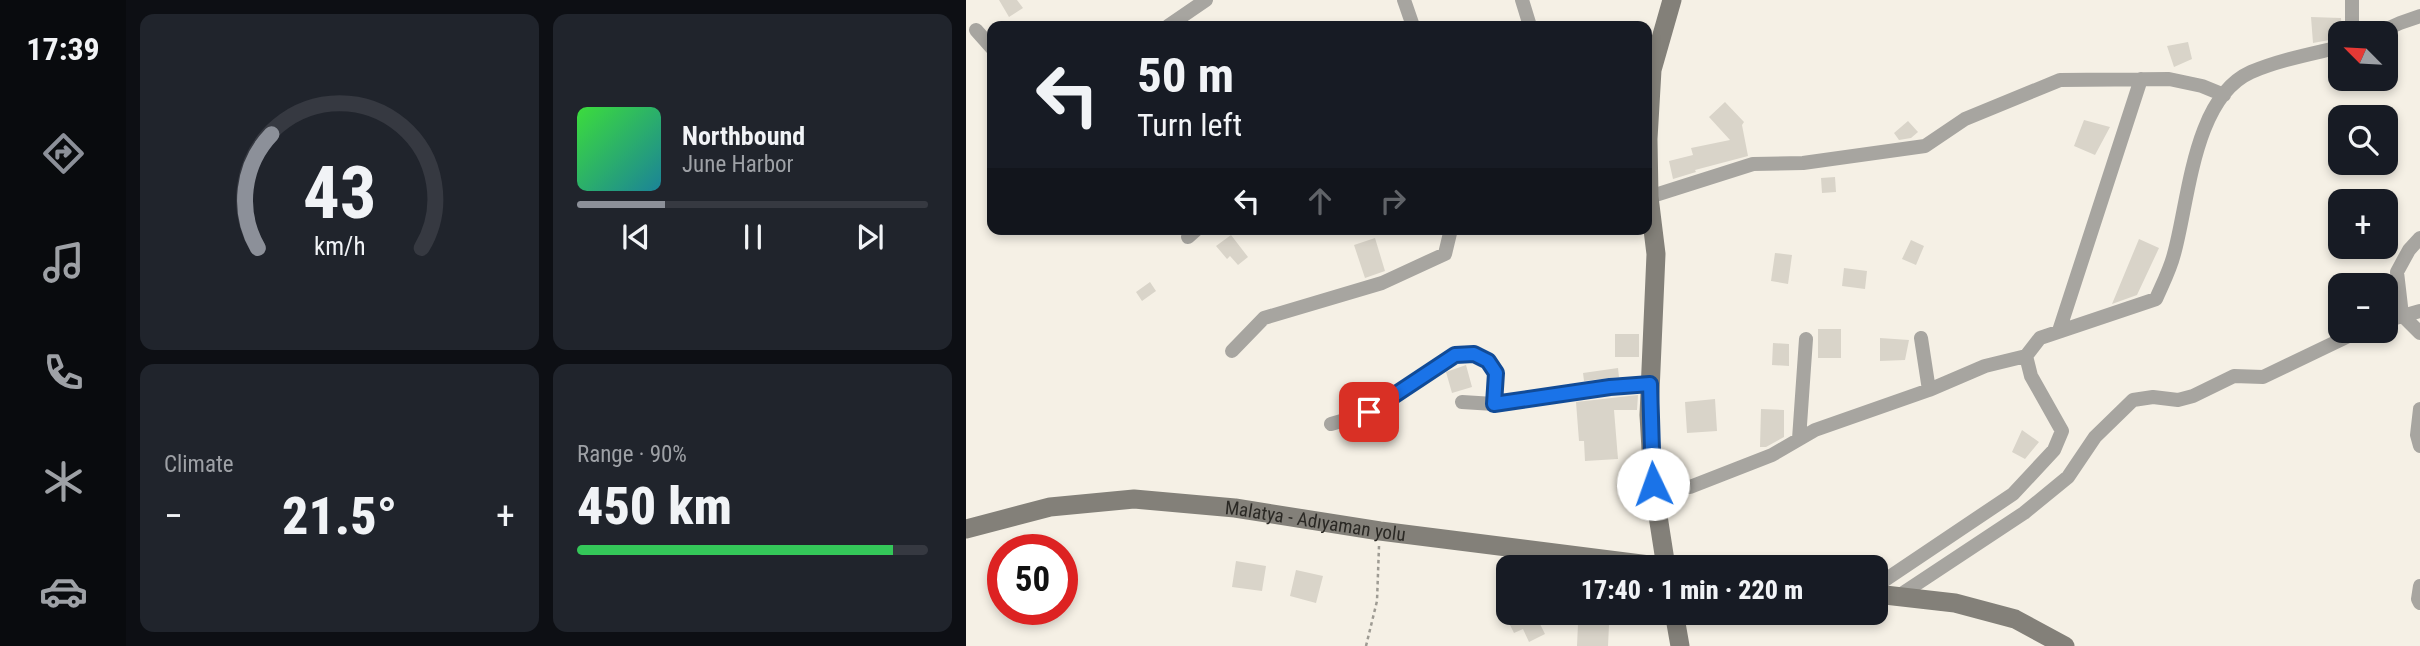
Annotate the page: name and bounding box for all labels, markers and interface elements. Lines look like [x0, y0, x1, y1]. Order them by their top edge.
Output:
north arrow [2328, 21, 2398, 91]
map controls [2328, 21, 2398, 343]
text: 17:39 [26, 30, 100, 68]
text: 50 m [1137, 47, 1234, 104]
icon: left [1022, 49, 1113, 140]
button: search [2328, 105, 2398, 175]
text: Turn left [1137, 106, 1242, 144]
text: Northbound [682, 121, 805, 151]
icon: directions [39, 129, 88, 178]
text: 43 [303, 150, 376, 236]
text: June Harbor [682, 151, 794, 178]
icon: left [1228, 182, 1266, 220]
icon: ahead [1301, 182, 1339, 220]
icon: right [1374, 182, 1412, 220]
button: + [2328, 189, 2398, 259]
icon: previous [617, 218, 655, 256]
icon: pause [734, 218, 772, 256]
icon: next [851, 218, 889, 256]
text: km/h [314, 232, 365, 261]
icon: music [39, 238, 88, 287]
button: − [2328, 273, 2398, 343]
icon: phone [39, 348, 88, 397]
pin [1339, 382, 1399, 442]
icon: arrive [1350, 393, 1388, 431]
text: Range · 90% [577, 441, 687, 468]
position arrow [1616, 447, 1690, 521]
text: Climate [164, 451, 234, 478]
icon: climate [39, 457, 88, 506]
text: 450 km [577, 476, 732, 537]
text: 21.5° [282, 486, 397, 547]
text: − [164, 494, 183, 538]
text: + [496, 494, 515, 538]
street label: Malatya - Adıyaman yolu [1224, 496, 1407, 546]
speed limit sign: 50 [987, 534, 1078, 625]
icon: car [39, 567, 88, 616]
text: 17:40 · 1 min · 220 m [1581, 575, 1803, 605]

